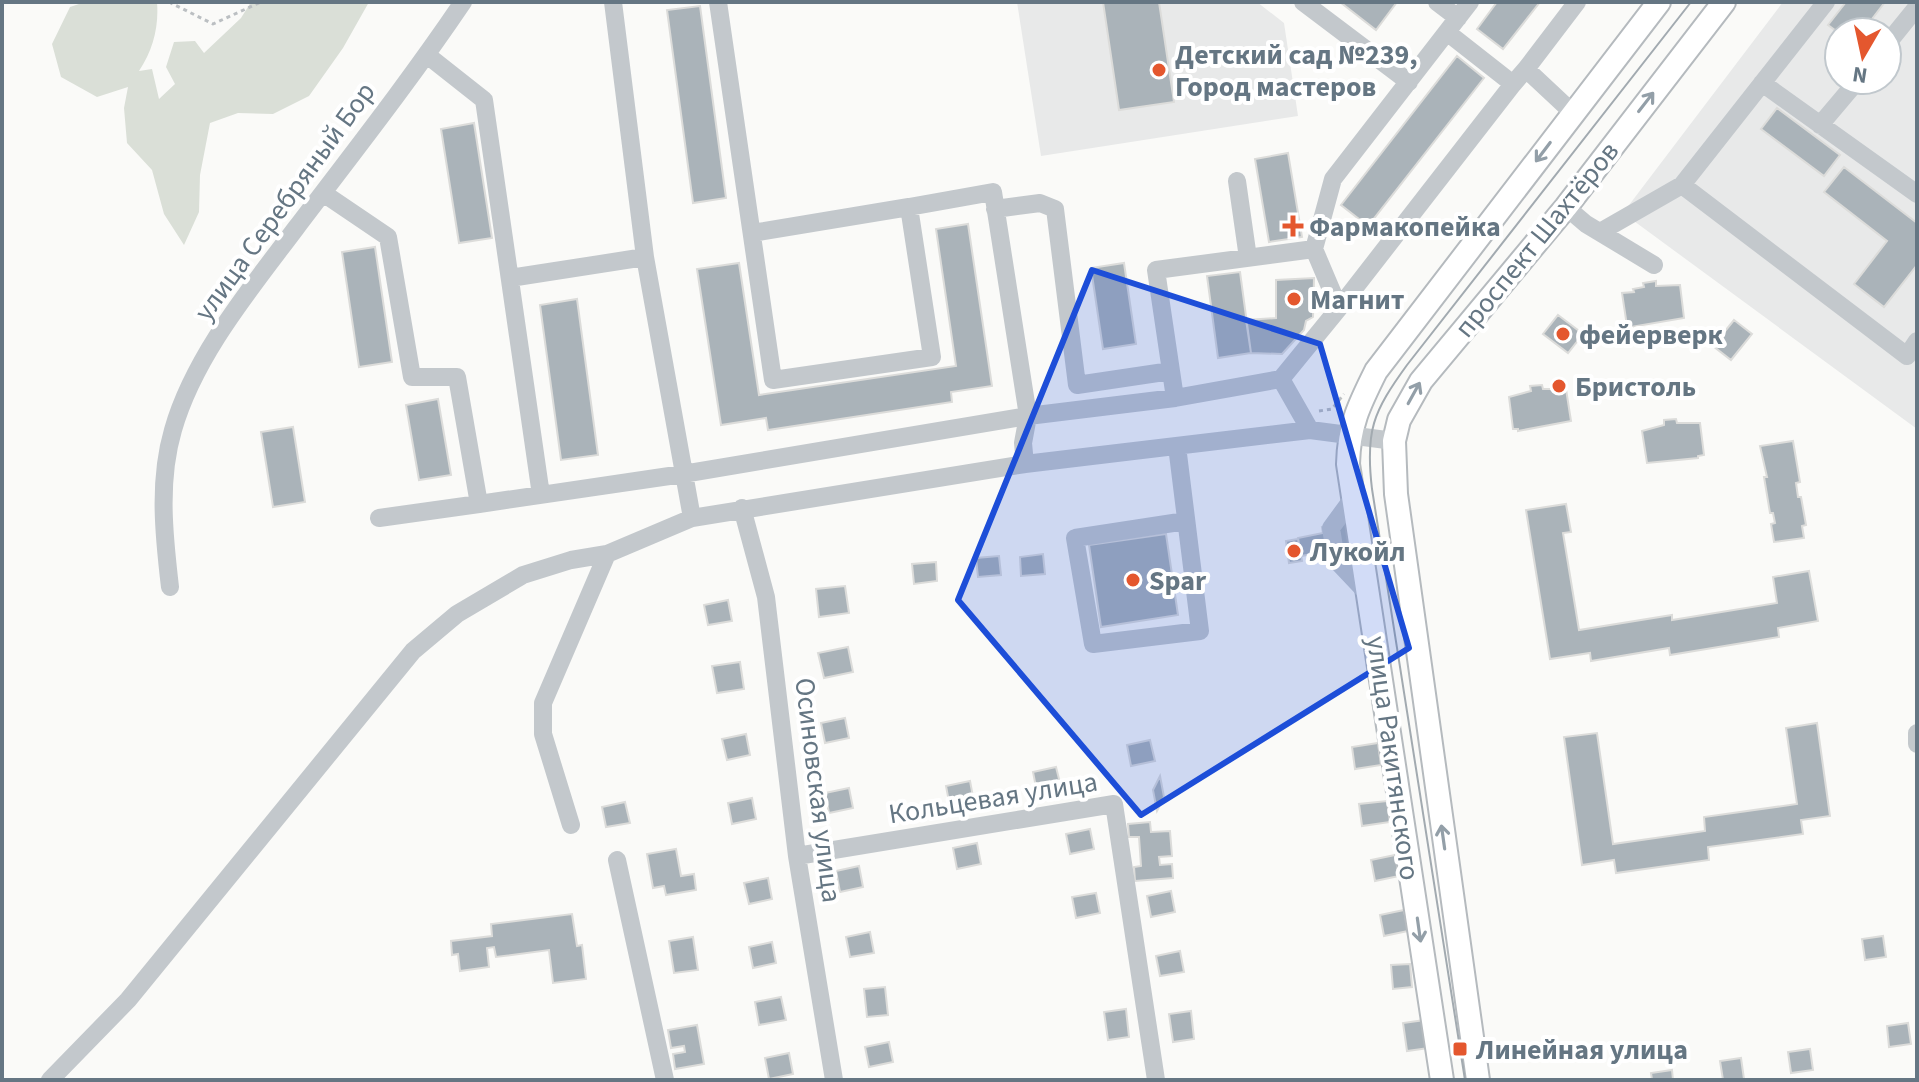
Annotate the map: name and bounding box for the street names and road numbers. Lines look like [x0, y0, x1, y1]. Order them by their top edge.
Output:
street label: улица Серебряный Бор [184, 74, 385, 329]
street label: проспект Шахтёров [1445, 133, 1628, 346]
street label: улица Ракитянского [1356, 633, 1430, 883]
street label: Осиновская улица [784, 675, 852, 905]
street label: Кольцевая улица [886, 762, 1101, 834]

